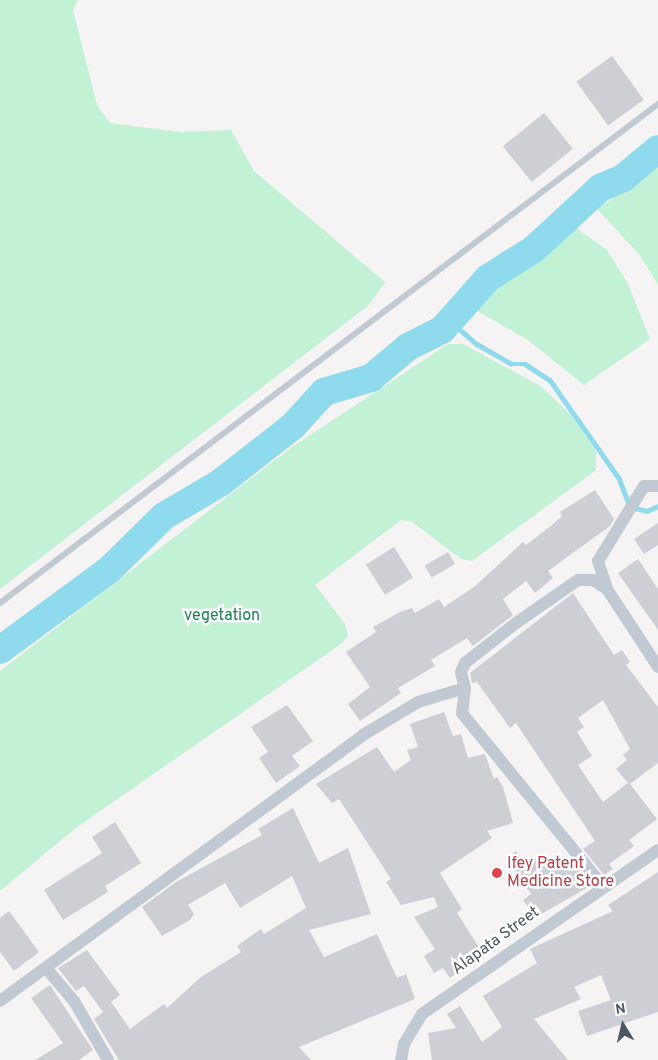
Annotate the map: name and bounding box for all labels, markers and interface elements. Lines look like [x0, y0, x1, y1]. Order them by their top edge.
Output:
park label: vegetation [184, 606, 260, 626]
place label: Ifey Patent Medicine Store [507, 854, 614, 892]
marker: Ifey Patent Medicine Store [491, 867, 503, 879]
street label: Alapata Street [449, 903, 543, 979]
north arrow [598, 1000, 648, 1050]
text: N [614, 1001, 627, 1019]

